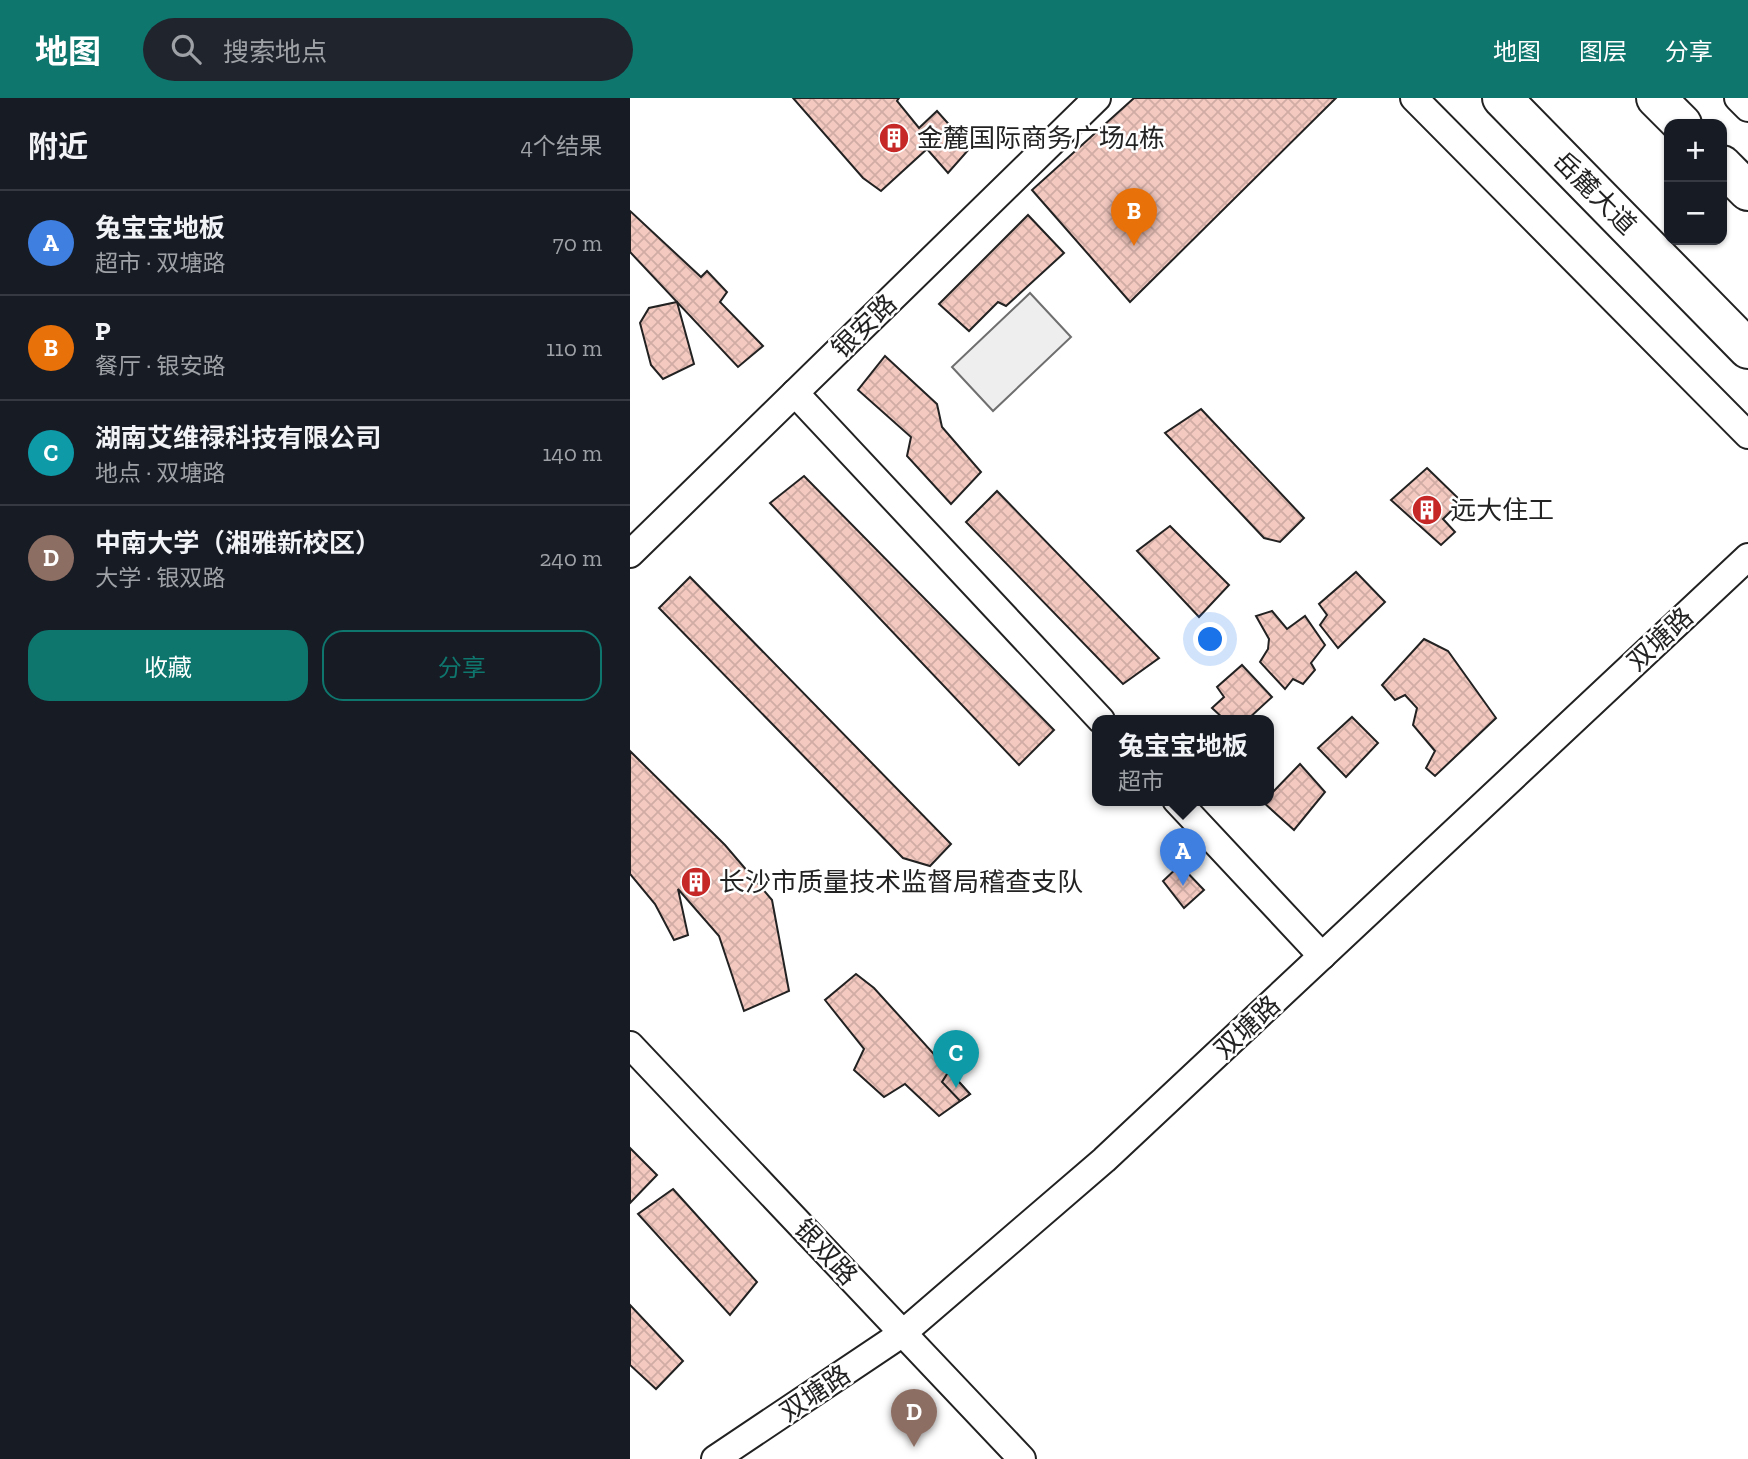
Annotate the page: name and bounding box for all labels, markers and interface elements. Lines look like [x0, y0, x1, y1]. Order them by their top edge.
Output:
search box [143, 18, 633, 81]
icon: search [167, 30, 205, 68]
text: 地图 [35, 32, 101, 71]
text: 搜索地点 [223, 36, 327, 68]
text: 地图 [1493, 37, 1541, 66]
text: 图层 [1579, 37, 1627, 66]
text: 分享 [1665, 37, 1713, 66]
map controls [1664, 119, 1727, 245]
button: + [1664, 119, 1727, 182]
building icon: 金麓国际商务广场4栋 [877, 121, 911, 155]
place label: 金麓国际商务广场4栋 [917, 122, 1165, 154]
text: 附近 [28, 129, 88, 165]
text: 4个结果 [521, 132, 602, 160]
street label: 岳麓大道 [1547, 145, 1643, 241]
button: − [1664, 182, 1727, 245]
pin: B [1111, 188, 1157, 246]
text: 兔宝宝地板 [95, 212, 225, 244]
text: A [43, 229, 59, 257]
text: 70 m [553, 229, 602, 257]
text: 超市 · 双塘路 [95, 249, 225, 277]
street label: 银安路 [825, 287, 903, 365]
text: P [95, 315, 111, 347]
text: B [44, 334, 58, 362]
text: 110 m [546, 334, 602, 362]
text: 餐厅 · 银安路 [95, 352, 225, 380]
text: 湖南艾维禄科技有限公司 [95, 422, 381, 454]
text: C [44, 439, 58, 467]
text: 140 m [542, 439, 602, 467]
text: 地点 · 双塘路 [95, 459, 225, 487]
building icon: 远大住工 [1410, 493, 1444, 527]
place label: 远大住工 [1450, 494, 1554, 526]
text: 中南大学（湘雅新校区） [95, 527, 381, 559]
text: D [43, 544, 59, 572]
text: 240 m [539, 544, 602, 572]
text: 大学 · 银双路 [95, 564, 225, 592]
street label: 双塘路 [1621, 601, 1699, 677]
your location [1193, 622, 1227, 656]
button: 收藏 [28, 630, 308, 701]
button: 分享 [322, 630, 602, 701]
popup [1092, 715, 1274, 806]
text: 兔宝宝地板 [1118, 730, 1248, 762]
text: 超市 [1118, 767, 1164, 795]
pin: A [1160, 828, 1206, 886]
building icon: 长沙市质量技术监督局稽查支队 [679, 865, 713, 899]
place label: 长沙市质量技术监督局稽查支队 [719, 866, 1083, 898]
street label: 双塘路 [1208, 989, 1286, 1065]
pin: C [933, 1030, 979, 1088]
street label: 银双路 [788, 1213, 864, 1291]
street label: 双塘路 [774, 1358, 856, 1428]
pin: D [891, 1389, 937, 1447]

